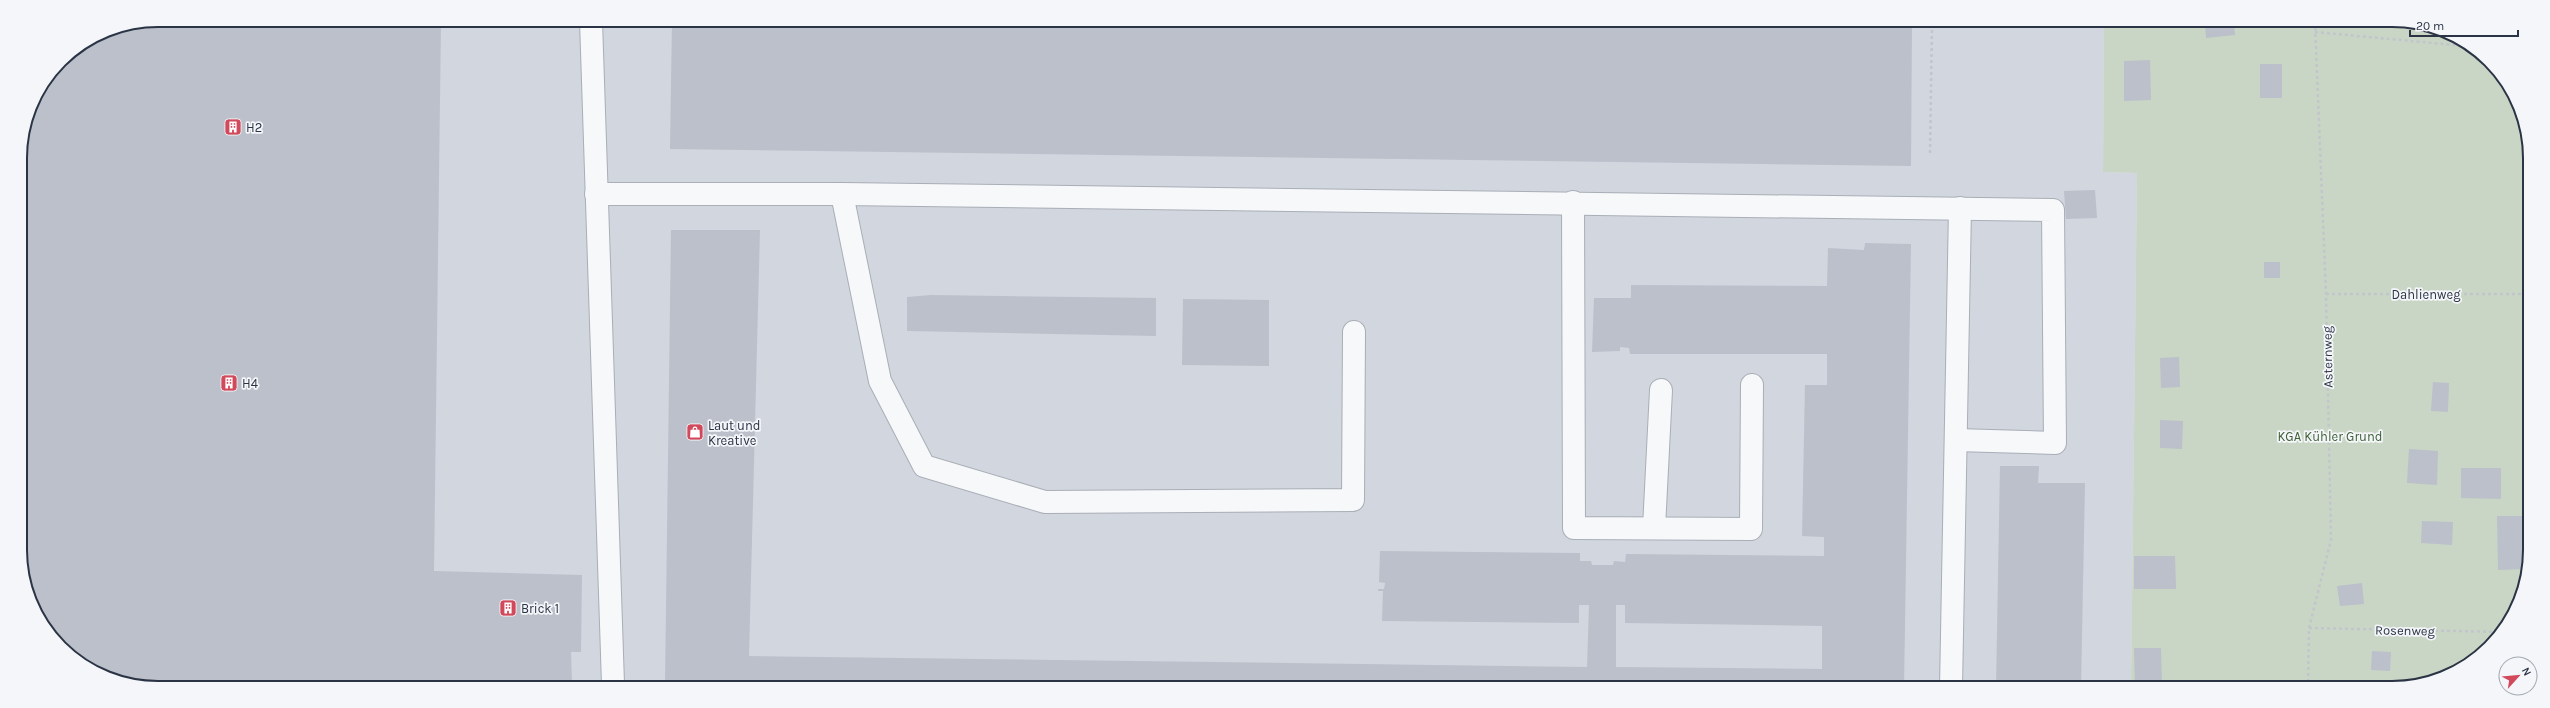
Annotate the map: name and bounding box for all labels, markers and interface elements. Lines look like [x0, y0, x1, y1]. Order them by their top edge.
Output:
scale bar [2410, 12, 2518, 38]
text: 20 m [2416, 19, 2444, 33]
building icon: H2 [223, 117, 243, 137]
place label: H2 [246, 120, 262, 135]
street label: Dahlienweg [2391, 287, 2461, 302]
street label: Asternweg [2319, 325, 2336, 388]
building icon: H4 [219, 373, 239, 393]
place label: H4 [242, 376, 258, 391]
place label: Laut und Kreative [708, 418, 761, 448]
shop icon: Laut und Kreative [685, 422, 705, 442]
park label: KGA Kühler Grund [2277, 429, 2383, 444]
building icon: Brick 1 [498, 598, 518, 618]
place label: Brick 1 [521, 601, 559, 616]
street label: Rosenweg [2375, 622, 2436, 639]
north arrow [2498, 656, 2538, 696]
text: N [2519, 665, 2534, 678]

